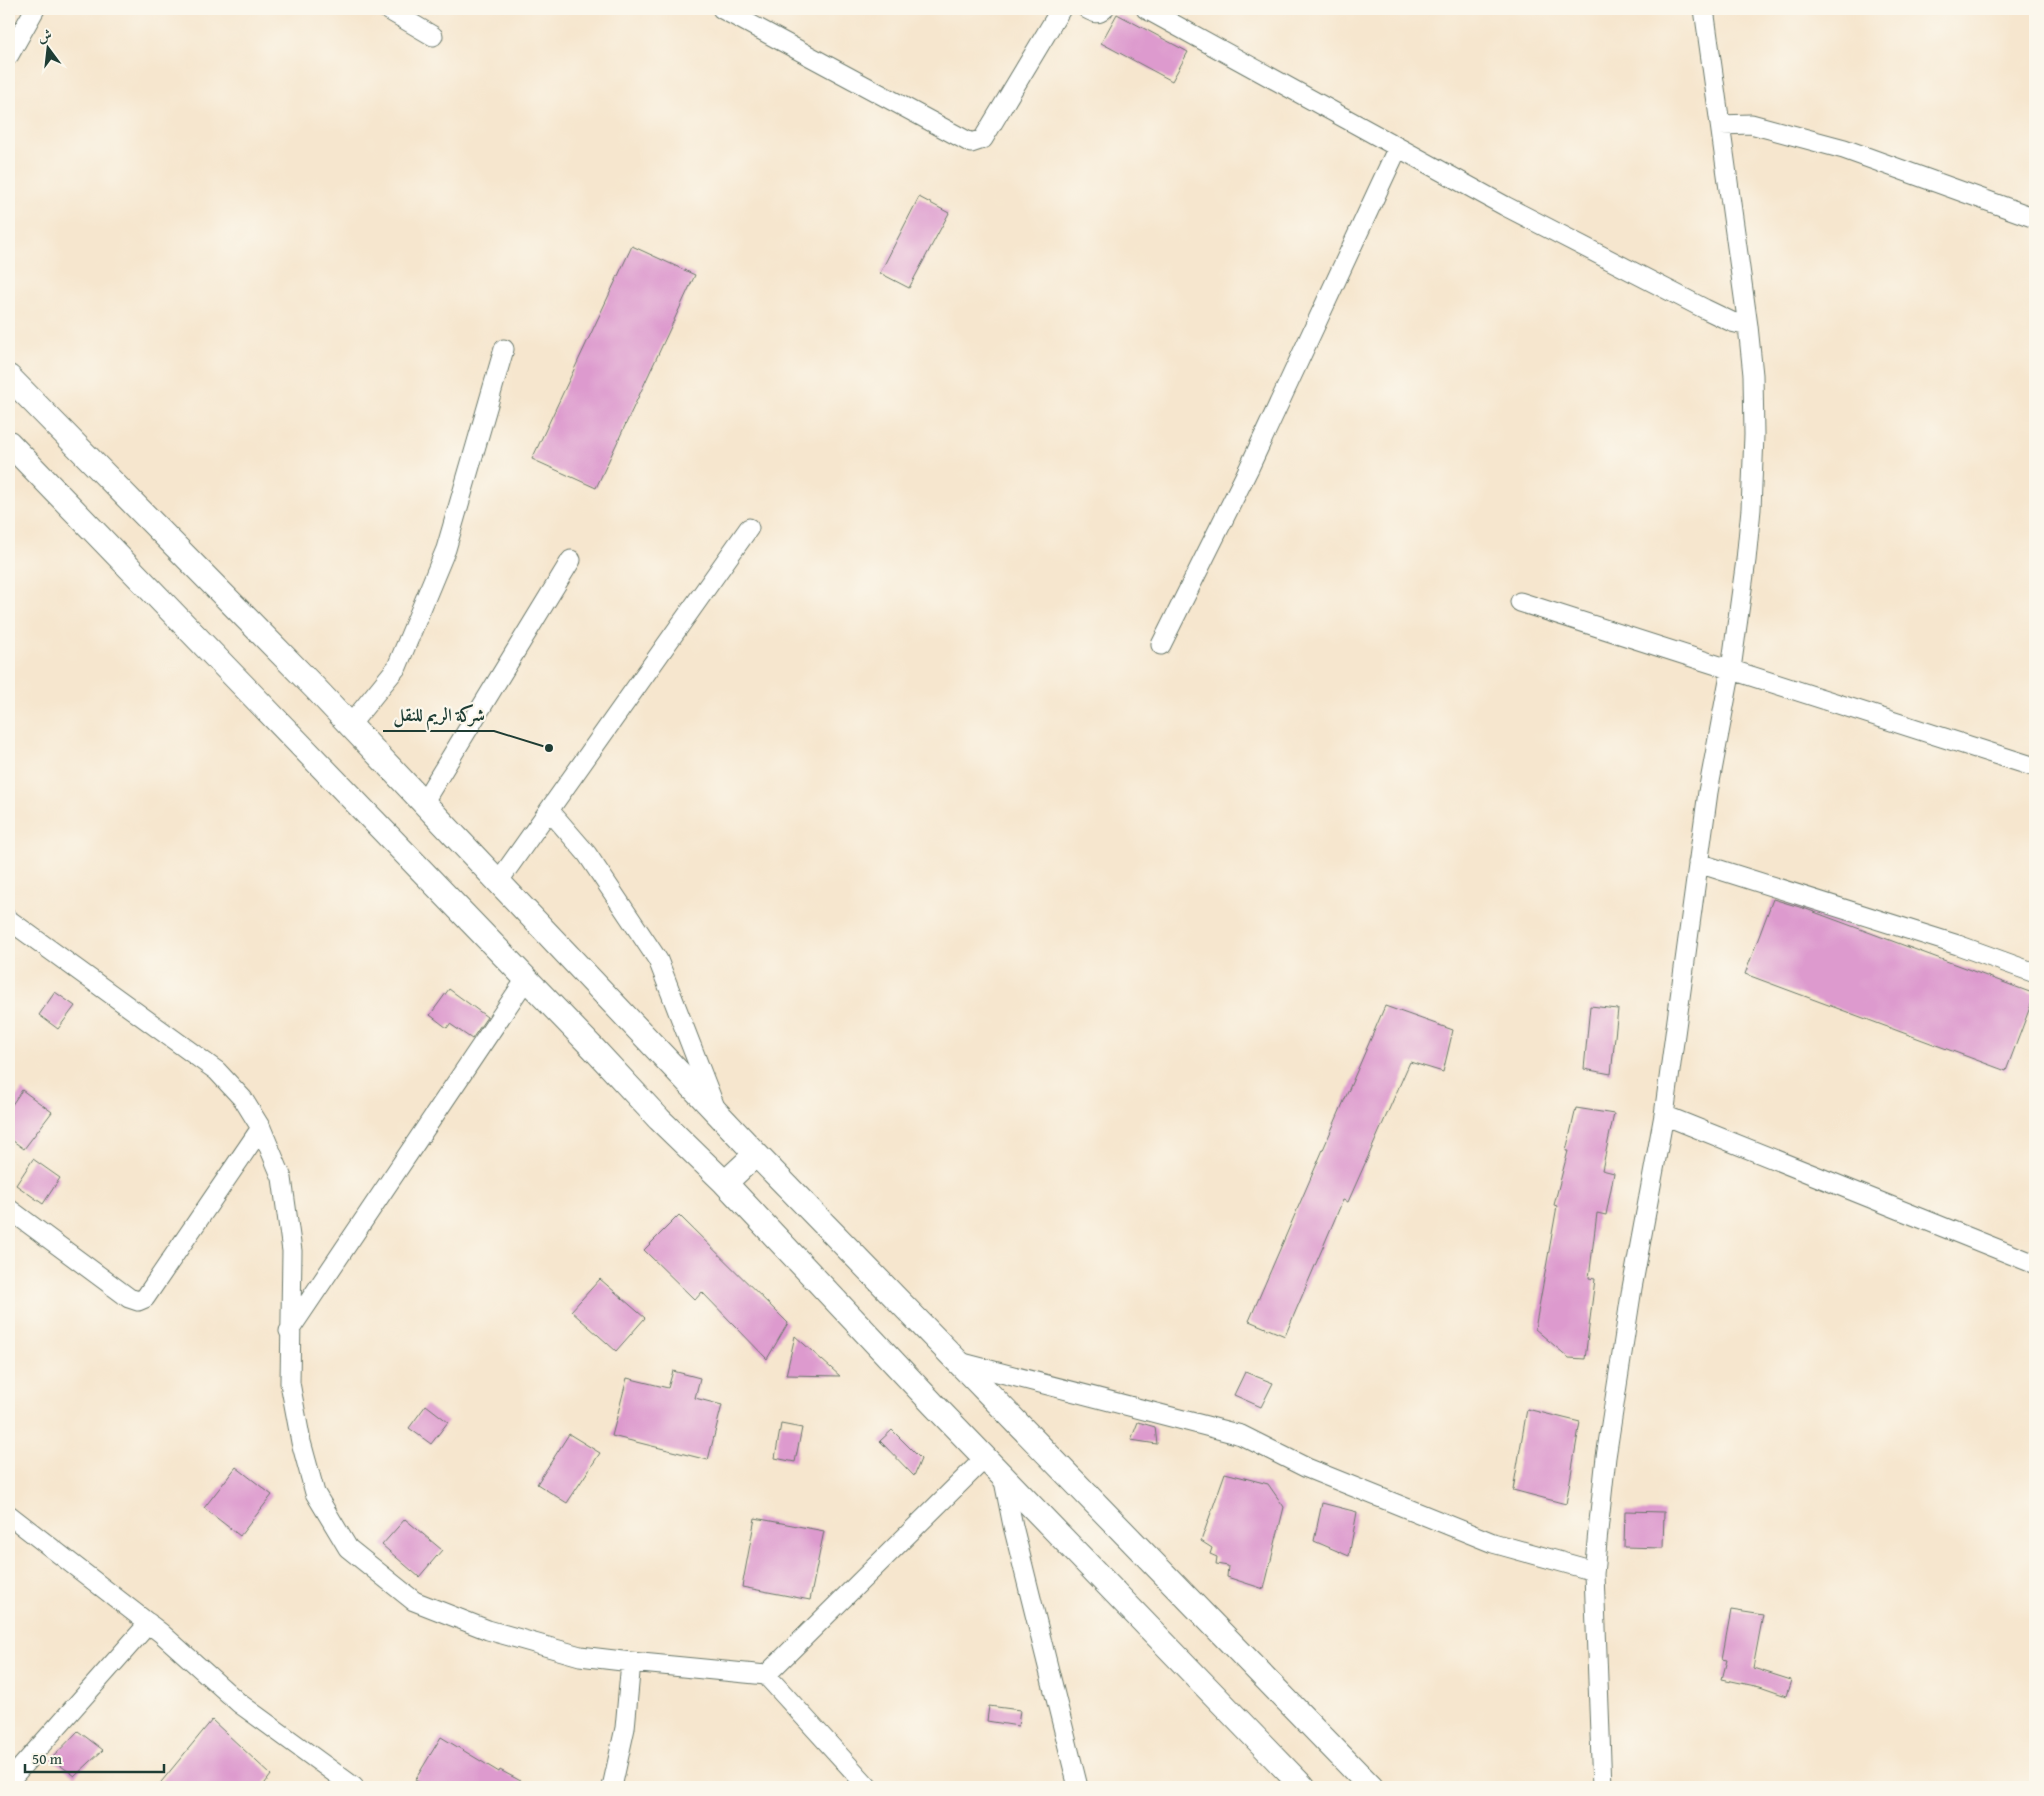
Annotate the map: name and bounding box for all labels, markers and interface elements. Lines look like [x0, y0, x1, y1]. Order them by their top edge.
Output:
north arrow [22, 22, 72, 72]
text: ش [35, 24, 54, 47]
callout: شركة الريم للنقل [383, 698, 494, 731]
text: شركة الريم للنقل [393, 701, 485, 731]
scale bar [25, 1741, 164, 1773]
text: 50 m [32, 1748, 63, 1769]

